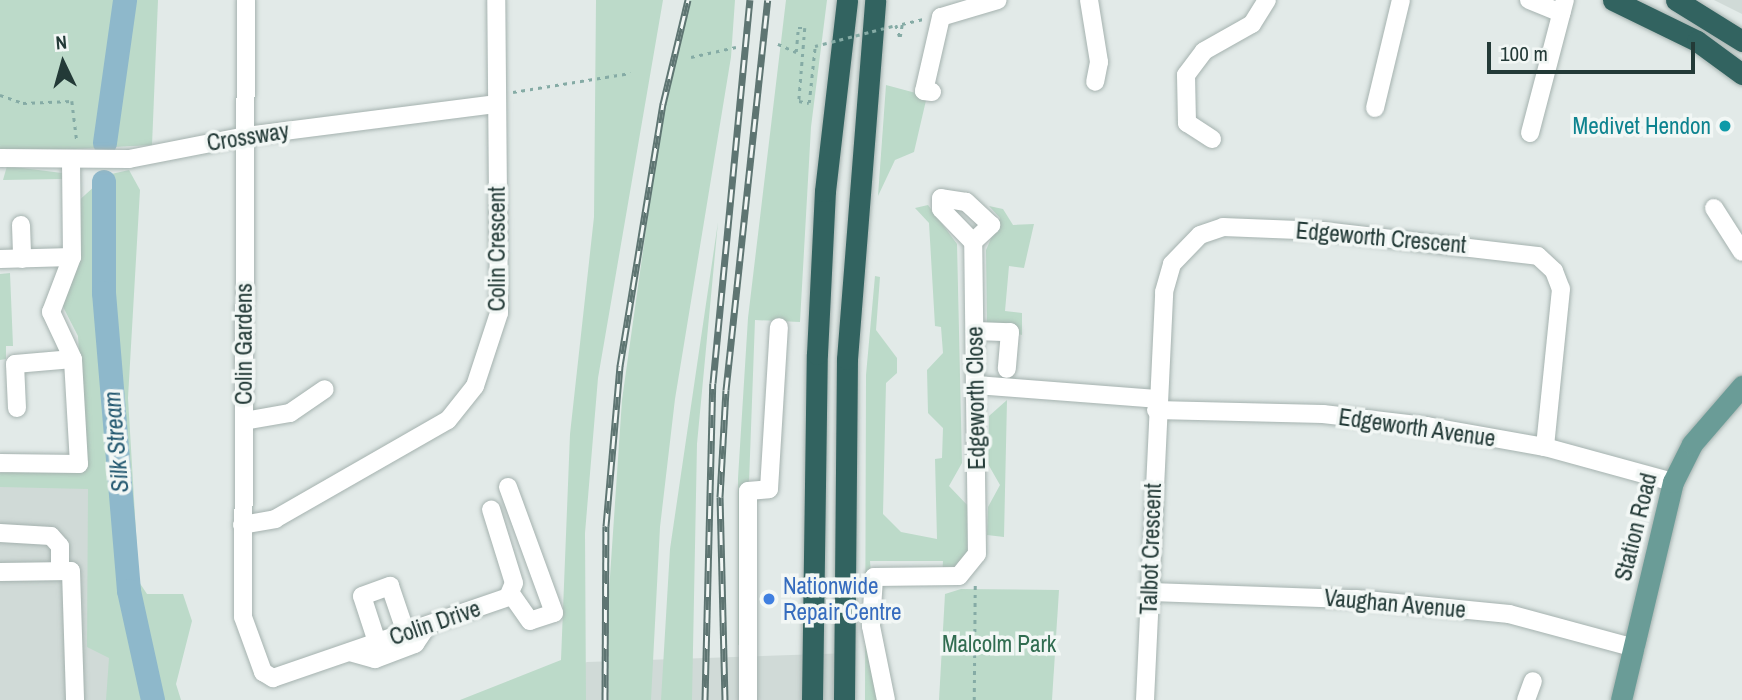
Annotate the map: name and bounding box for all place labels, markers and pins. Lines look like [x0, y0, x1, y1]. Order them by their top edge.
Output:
place label: Medivet Hendon [1573, 112, 1711, 140]
marker: Medivet Hendon [1717, 118, 1733, 134]
place label: Nationwide Repair Centre [783, 572, 901, 626]
marker: Nationwide Repair Centre [761, 591, 777, 607]

